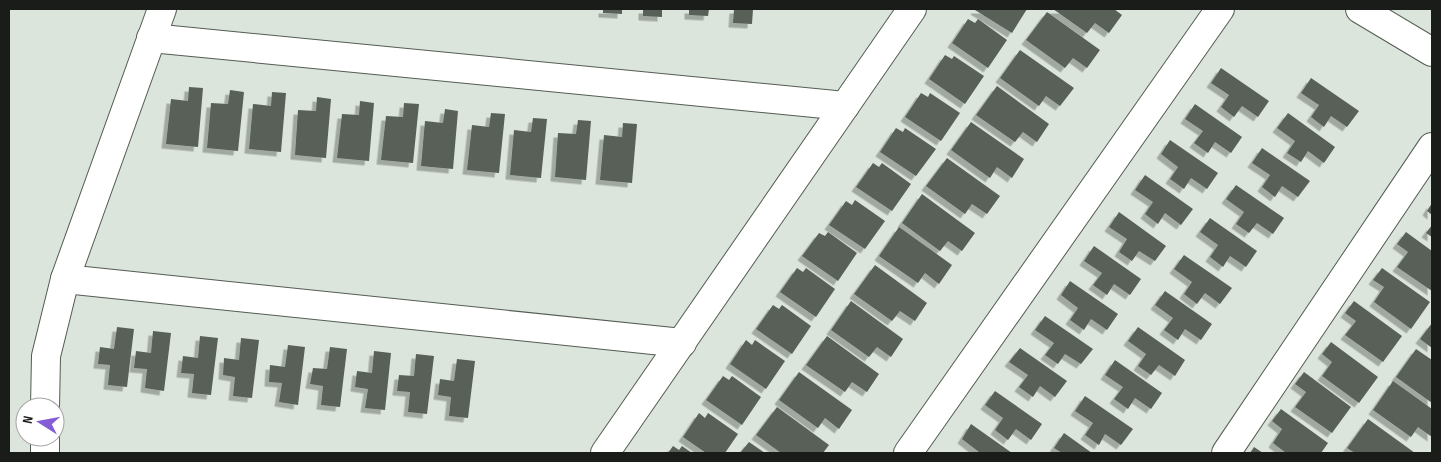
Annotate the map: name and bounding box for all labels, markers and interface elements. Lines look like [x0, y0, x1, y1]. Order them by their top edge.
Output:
north arrow [15, 397, 65, 447]
text: N [19, 414, 37, 425]

